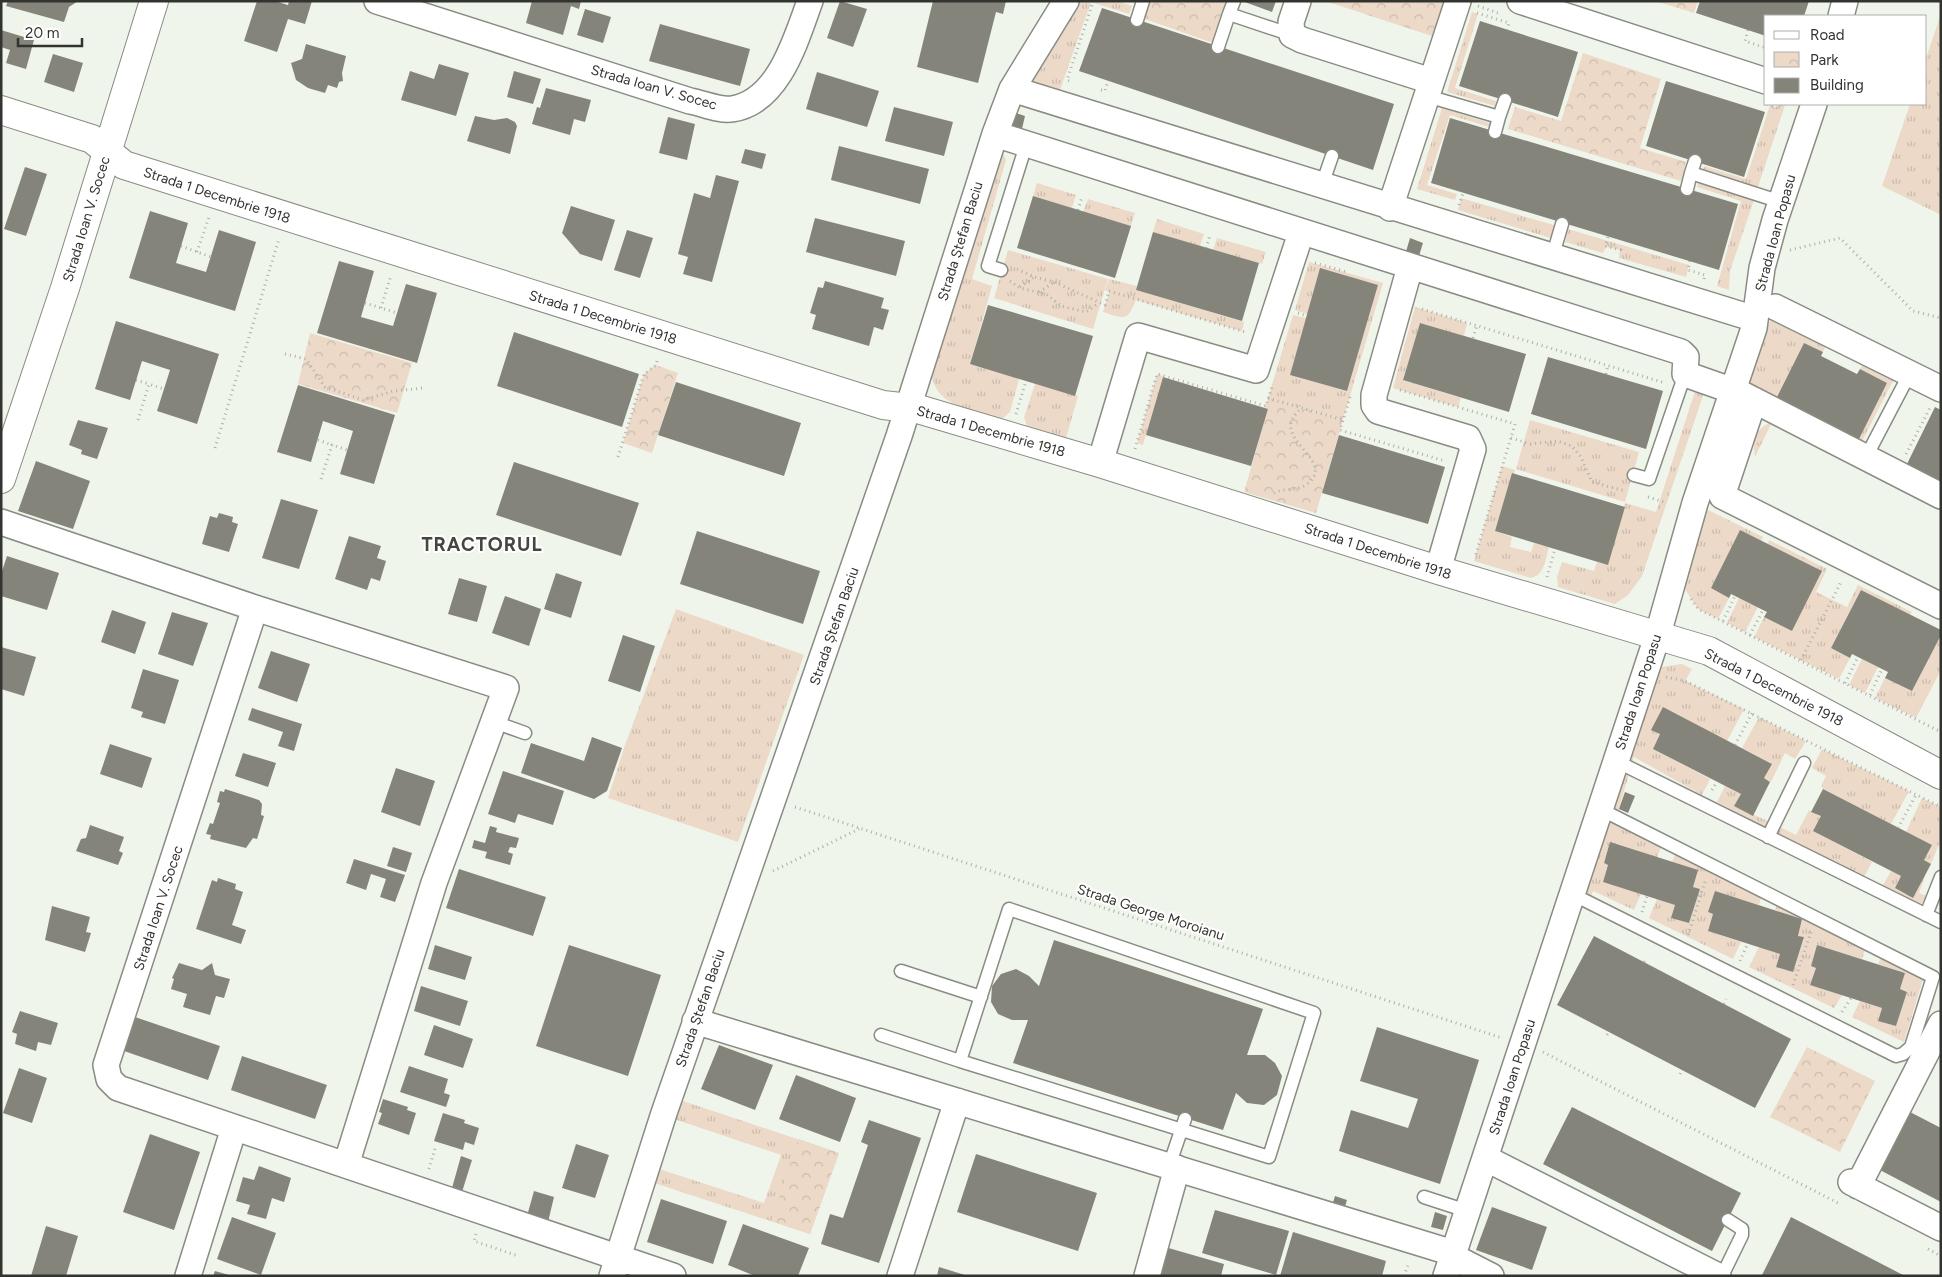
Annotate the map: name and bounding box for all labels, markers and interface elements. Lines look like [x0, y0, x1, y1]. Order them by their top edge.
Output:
scale bar [18, 15, 81, 47]
legend [1764, 15, 1927, 105]
text: 20 m [25, 24, 59, 42]
text: Road [1810, 26, 1845, 44]
text: Park [1810, 51, 1839, 69]
street label: Strada Ioan V. Socec [589, 61, 719, 114]
text: Building [1810, 76, 1864, 94]
street label: Strada Ioan V. Socec [59, 154, 114, 284]
street label: Strada 1 Decembrie 1918 [141, 164, 293, 227]
street label: Strada Ioan Popasu [1752, 173, 1799, 294]
street label: Strada Ștefan Baciu [934, 179, 987, 303]
street label: Strada 1 Decembrie 1918 [527, 287, 679, 348]
street label: Strada 1 Decembrie 1918 [915, 402, 1067, 461]
street label: Strada 1 Decembrie 1918 [1302, 520, 1454, 583]
district label: TRACTORUL [421, 533, 543, 556]
street label: Strada Ștefan Baciu [806, 565, 863, 688]
street label: Strada Ioan Popasu [1612, 632, 1665, 752]
street label: Strada 1 Decembrie 1918 [1701, 645, 1846, 730]
street label: Strada Ioan V. Socec [130, 843, 187, 973]
street label: Strada George Moroianu [1075, 881, 1227, 944]
street label: Strada Ștefan Baciu [672, 947, 729, 1070]
street label: Strada Ioan Popasu [1486, 1017, 1539, 1137]

